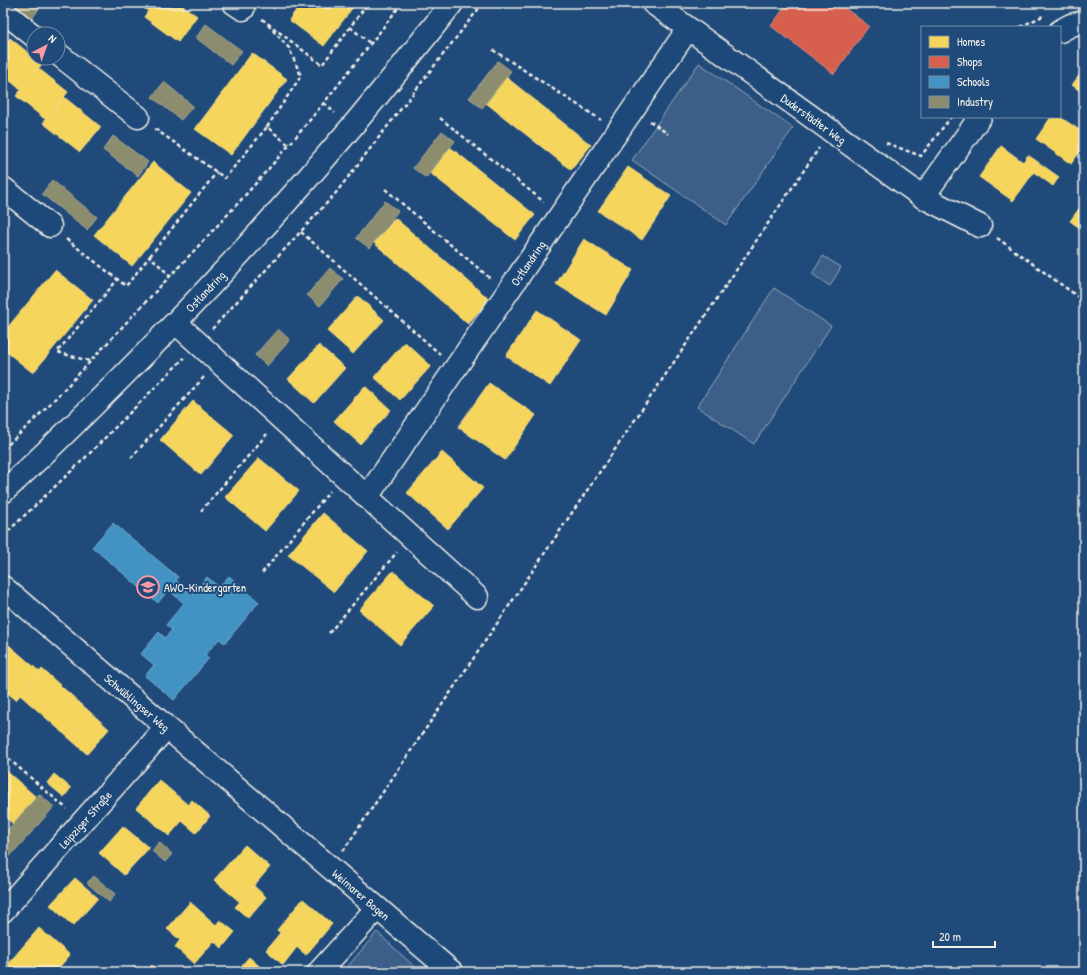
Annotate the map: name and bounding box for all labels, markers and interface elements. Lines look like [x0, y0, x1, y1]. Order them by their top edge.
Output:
north arrow [26, 26, 66, 66]
legend [921, 26, 1061, 118]
text: N [46, 31, 59, 46]
text: Homes [957, 33, 985, 50]
text: Shops [957, 53, 983, 70]
text: Schools [957, 73, 990, 90]
street label: Duderstädter Weg [778, 89, 850, 148]
text: Industry [957, 93, 993, 110]
street label: Ostlandring [506, 237, 549, 289]
street label: Ostlandring [181, 267, 229, 316]
school or university icon: AWO-Kindergarten [135, 574, 161, 600]
place label: AWO-Kindergarten [164, 579, 246, 596]
street label: Schwüblingser Weg [101, 669, 174, 735]
street label: Leipziger Straße [54, 786, 115, 852]
street label: Weimarer Bogen [329, 865, 394, 924]
scale bar [933, 923, 995, 949]
text: 20 m [939, 928, 961, 945]

